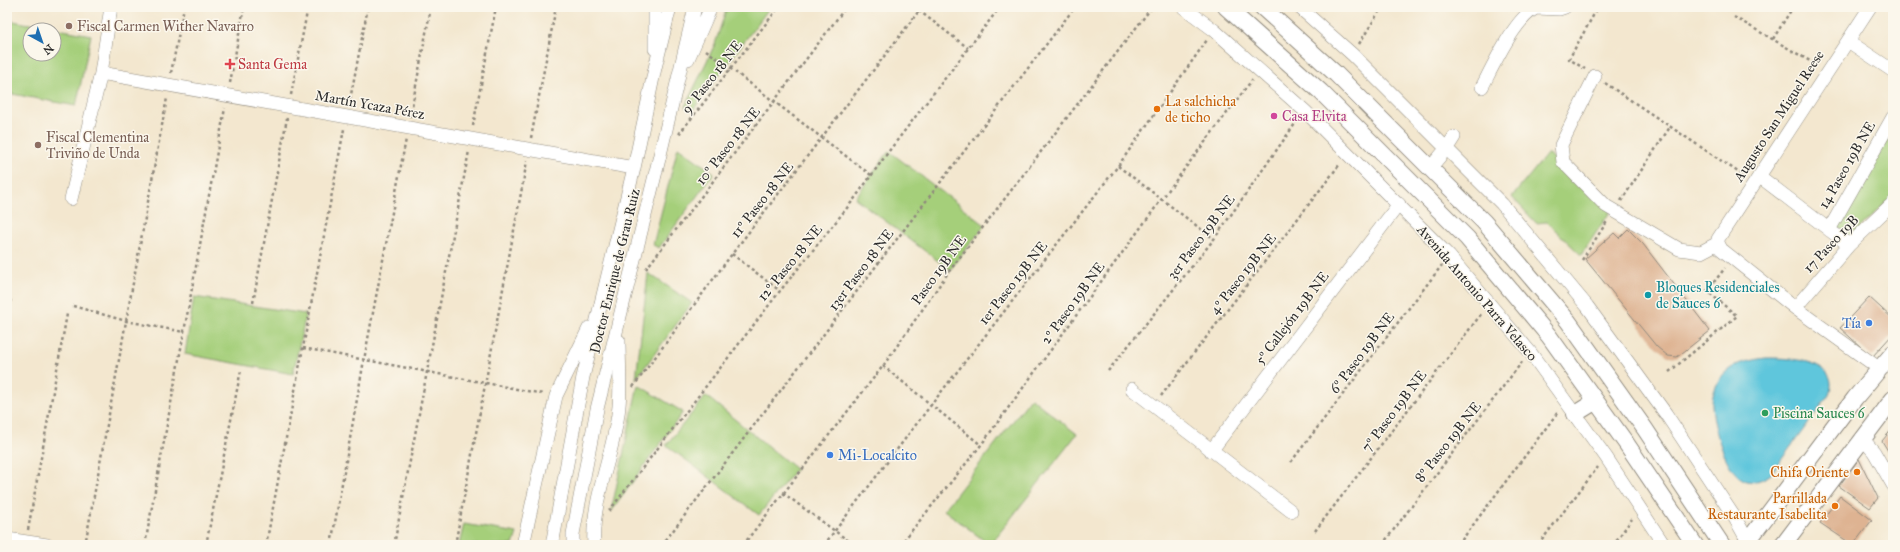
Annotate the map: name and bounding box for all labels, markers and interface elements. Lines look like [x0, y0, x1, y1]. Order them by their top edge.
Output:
place label: Fiscal Carmen Wither Navarro [77, 18, 254, 35]
marker: Fiscal Carmen Wither Navarro [64, 21, 74, 31]
north arrow [22, 22, 62, 62]
street label: 9º Paseo 18 NE [678, 37, 746, 117]
text: N [40, 41, 56, 58]
street label: Augusto San Miguel Reese [1730, 47, 1828, 186]
place label: Santa Gema [238, 56, 307, 73]
marker: Santa Gema [225, 59, 235, 69]
street label: Martín Ycaza Pérez [314, 87, 427, 123]
place label: La salchicha de ticho [1165, 93, 1236, 126]
street label: 10º Paseo 18 NE [692, 104, 764, 188]
marker: La salchicha de ticho [1152, 104, 1162, 114]
place label: Casa Elvita [1282, 108, 1347, 125]
marker: Casa Elvita [1269, 111, 1279, 121]
street label: 14 Paseo 19B NE [1815, 118, 1879, 212]
place label: Fiscal Clementina Triviño de Unda [46, 129, 149, 162]
marker: Fiscal Clementina Triviño de Unda [33, 140, 43, 150]
street label: 11º Paseo 18 NE [727, 159, 797, 241]
street label: Doctor Enrique de Grau Ruiz [586, 186, 645, 355]
street label: 3er Paseo 19B NE [1164, 191, 1238, 283]
street label: 17 Paseo 19B [1800, 212, 1862, 276]
street label: 12º Paseo 18 NE [754, 221, 826, 305]
street label: Avenida Antonio Parra Velasco [1413, 221, 1541, 365]
street label: 13er Paseo 18 NE [825, 226, 897, 314]
street label: 4º Paseo 19B NE [1206, 230, 1280, 318]
street label: Paseo 19B NE [908, 232, 970, 308]
street label: 1er Paseo 19B NE [975, 238, 1051, 328]
street label: 2º Paseo 19B NE [1038, 259, 1108, 347]
street label: 5º Callejón 19B NE [1252, 268, 1332, 368]
place label: Bloques Residenciales de Sauces 6 [1656, 279, 1780, 312]
marker: Bloques Residenciales de Sauces 6 [1643, 290, 1653, 300]
street label: 6º Paseo 19B NE [1326, 309, 1398, 397]
place label: Tía [1842, 315, 1861, 332]
marker: Tía [1864, 318, 1874, 328]
street label: 7º Paseo 19B NE [1358, 367, 1430, 455]
street label: 8º Paseo 19B NE [1411, 398, 1485, 486]
place label: Piscina Sauces 6 [1773, 405, 1866, 422]
marker: Piscina Sauces 6 [1760, 408, 1770, 418]
place label: Mi-Localcito [838, 447, 917, 464]
marker: Mi-Localcito [825, 450, 835, 460]
place label: Chifa Oriente [1770, 464, 1849, 481]
marker: Chifa Oriente [1852, 467, 1862, 477]
place label: Parrillada Restaurante Isabelita [1708, 490, 1827, 523]
marker: Parrillada Restaurante Isabelita [1830, 501, 1840, 511]

